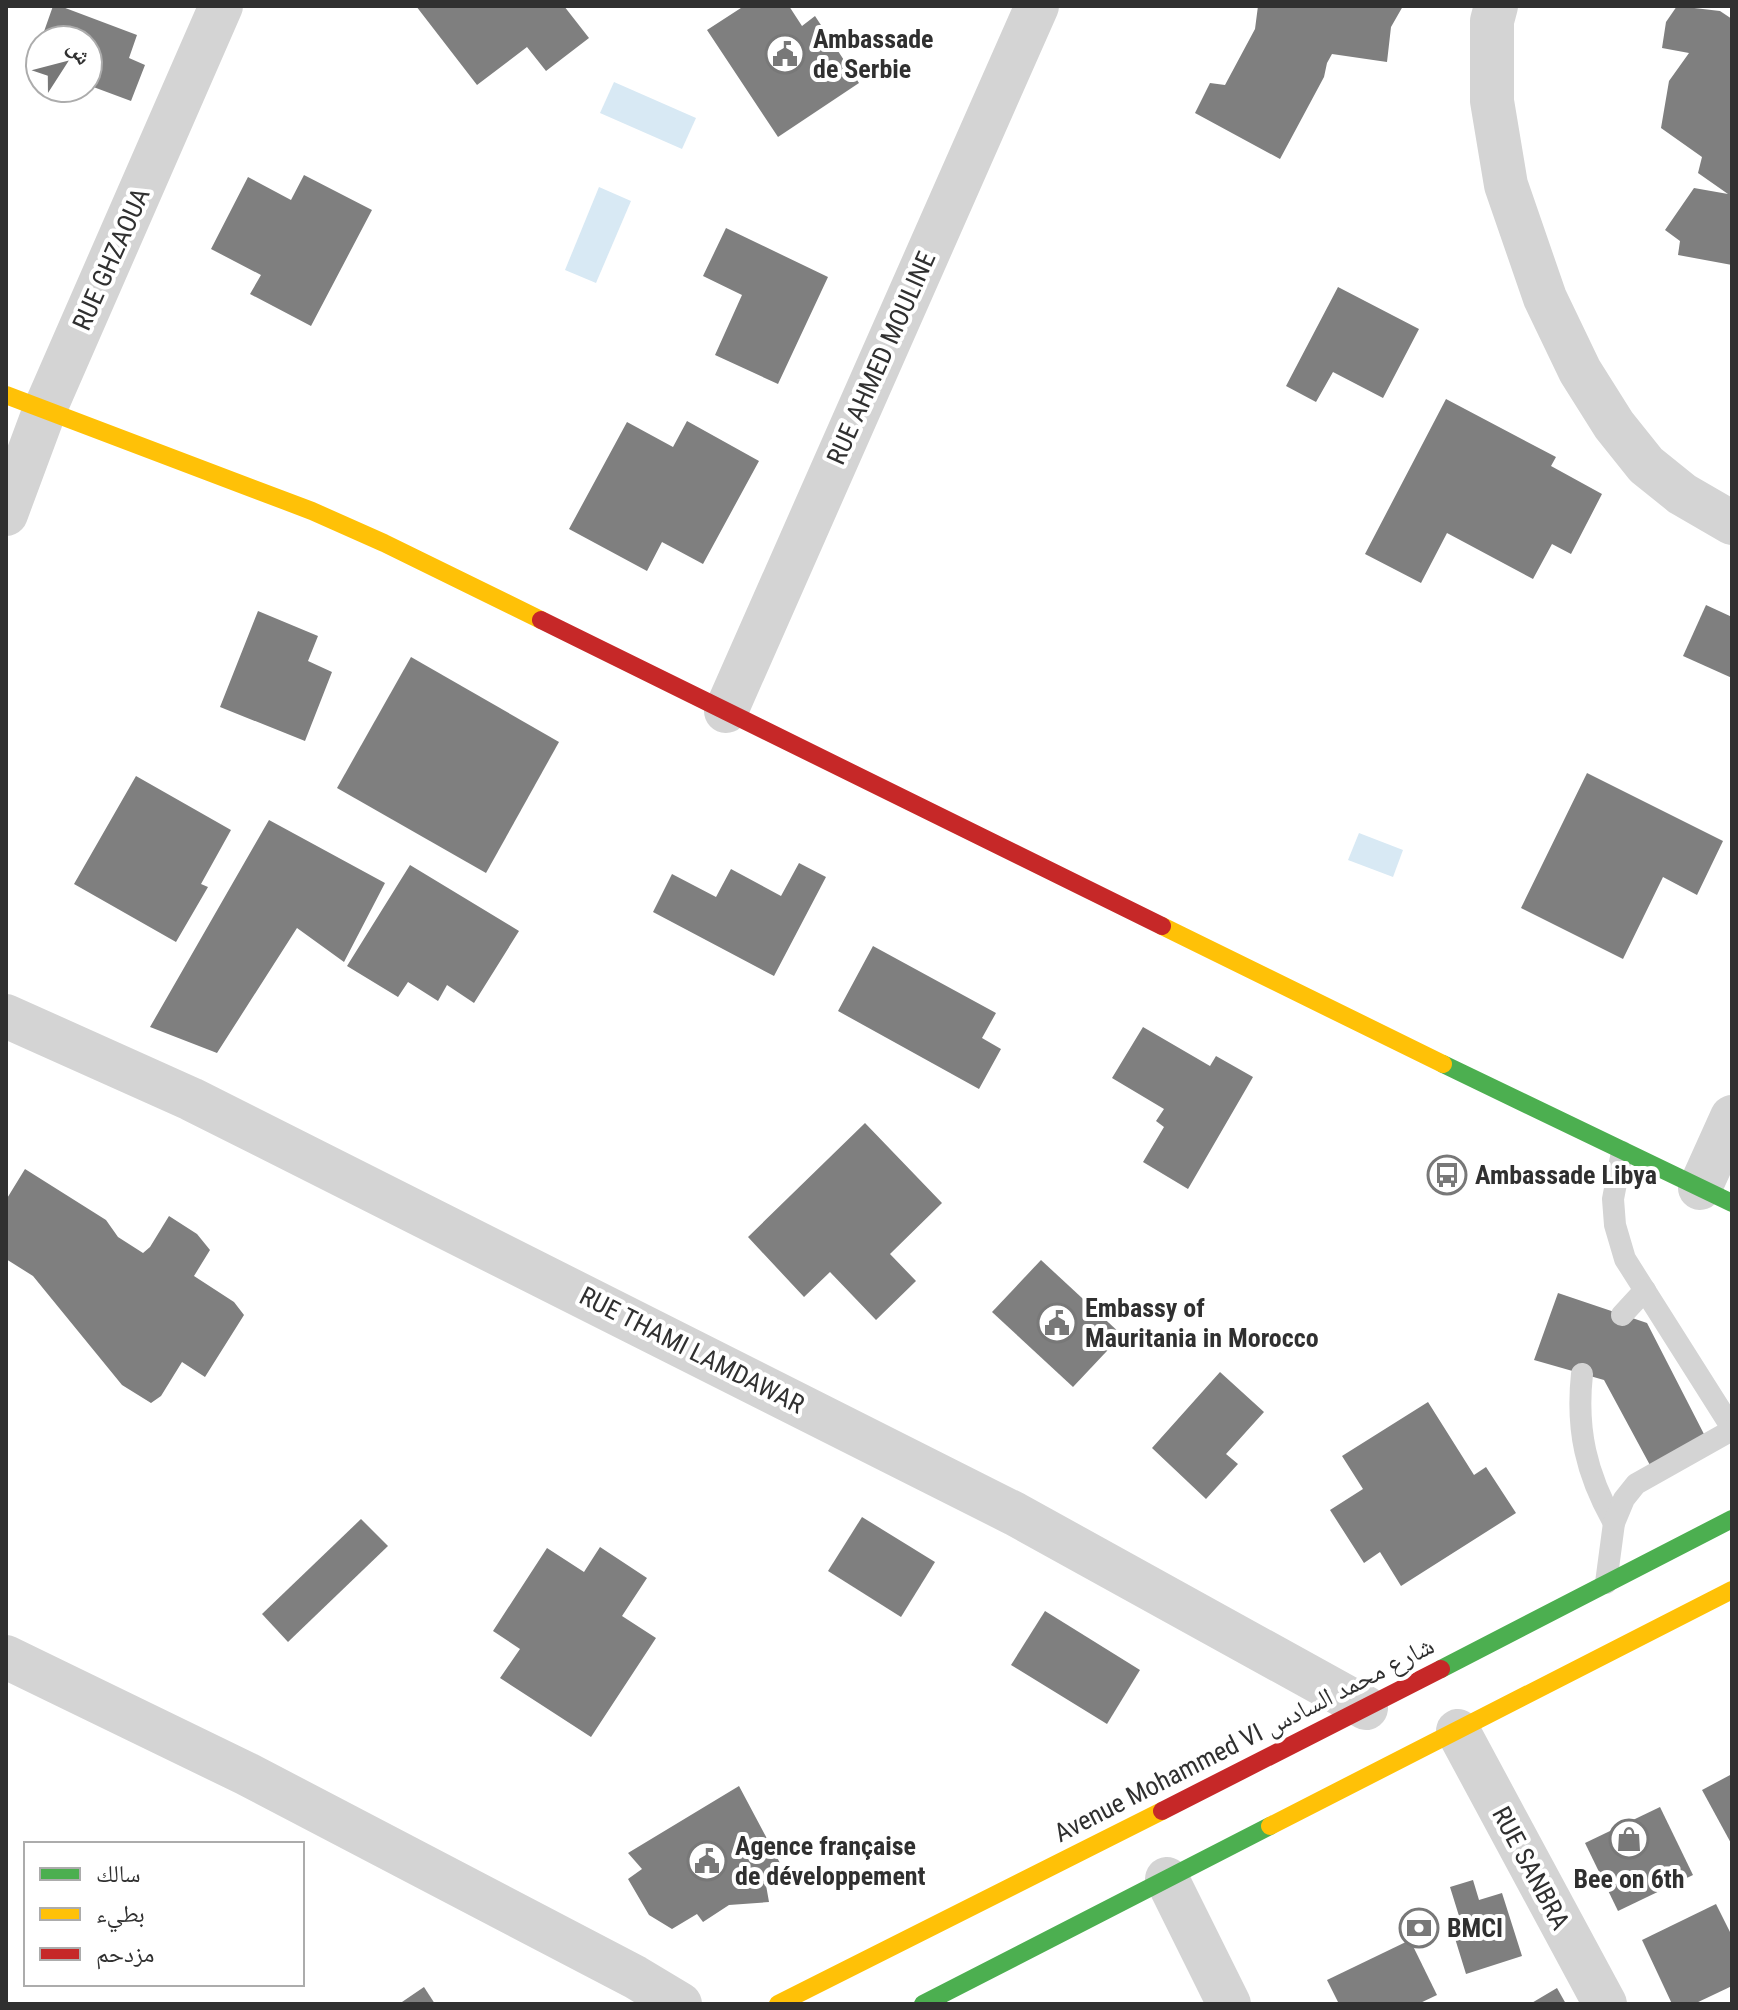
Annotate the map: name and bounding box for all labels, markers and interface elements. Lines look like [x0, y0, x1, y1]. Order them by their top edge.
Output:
north arrow [24, 24, 104, 104]
place label: Ambassade de Serbie [813, 24, 934, 84]
public building icon: Ambassade de Serbie [764, 33, 806, 75]
text: ش [62, 36, 97, 70]
street label: RUE GHZAOUA [66, 183, 156, 335]
street label: RUE AHMED MOULINE [821, 247, 941, 469]
bus stop icon: Ambassade Libya [1426, 1154, 1468, 1196]
place label: Ambassade Libya [1475, 1160, 1657, 1190]
street label: RUE THAMI LAMDAWAR [575, 1280, 809, 1420]
place label: Embassy of Mauritania in Morocco [1085, 1293, 1319, 1353]
public building icon: Embassy of Mauritania in Morocco [1036, 1302, 1078, 1344]
street label: Avenue Mohammed VI شارع محمد السادس [1049, 1630, 1439, 1849]
street label: RUE SANBRA [1486, 1801, 1576, 1935]
shop icon: Bee on 6th [1608, 1818, 1650, 1860]
place label: Agence française de développement [735, 1831, 926, 1891]
public building icon: Agence française de développement [686, 1840, 728, 1882]
legend [24, 1842, 304, 1986]
text: سالك [96, 1860, 141, 1888]
place label: Bee on 6th [1573, 1864, 1685, 1894]
text: بطيء [96, 1900, 145, 1933]
bank icon: BMCI [1398, 1907, 1440, 1949]
place label: BMCI [1447, 1913, 1503, 1943]
text: مزدحم [96, 1940, 155, 1970]

